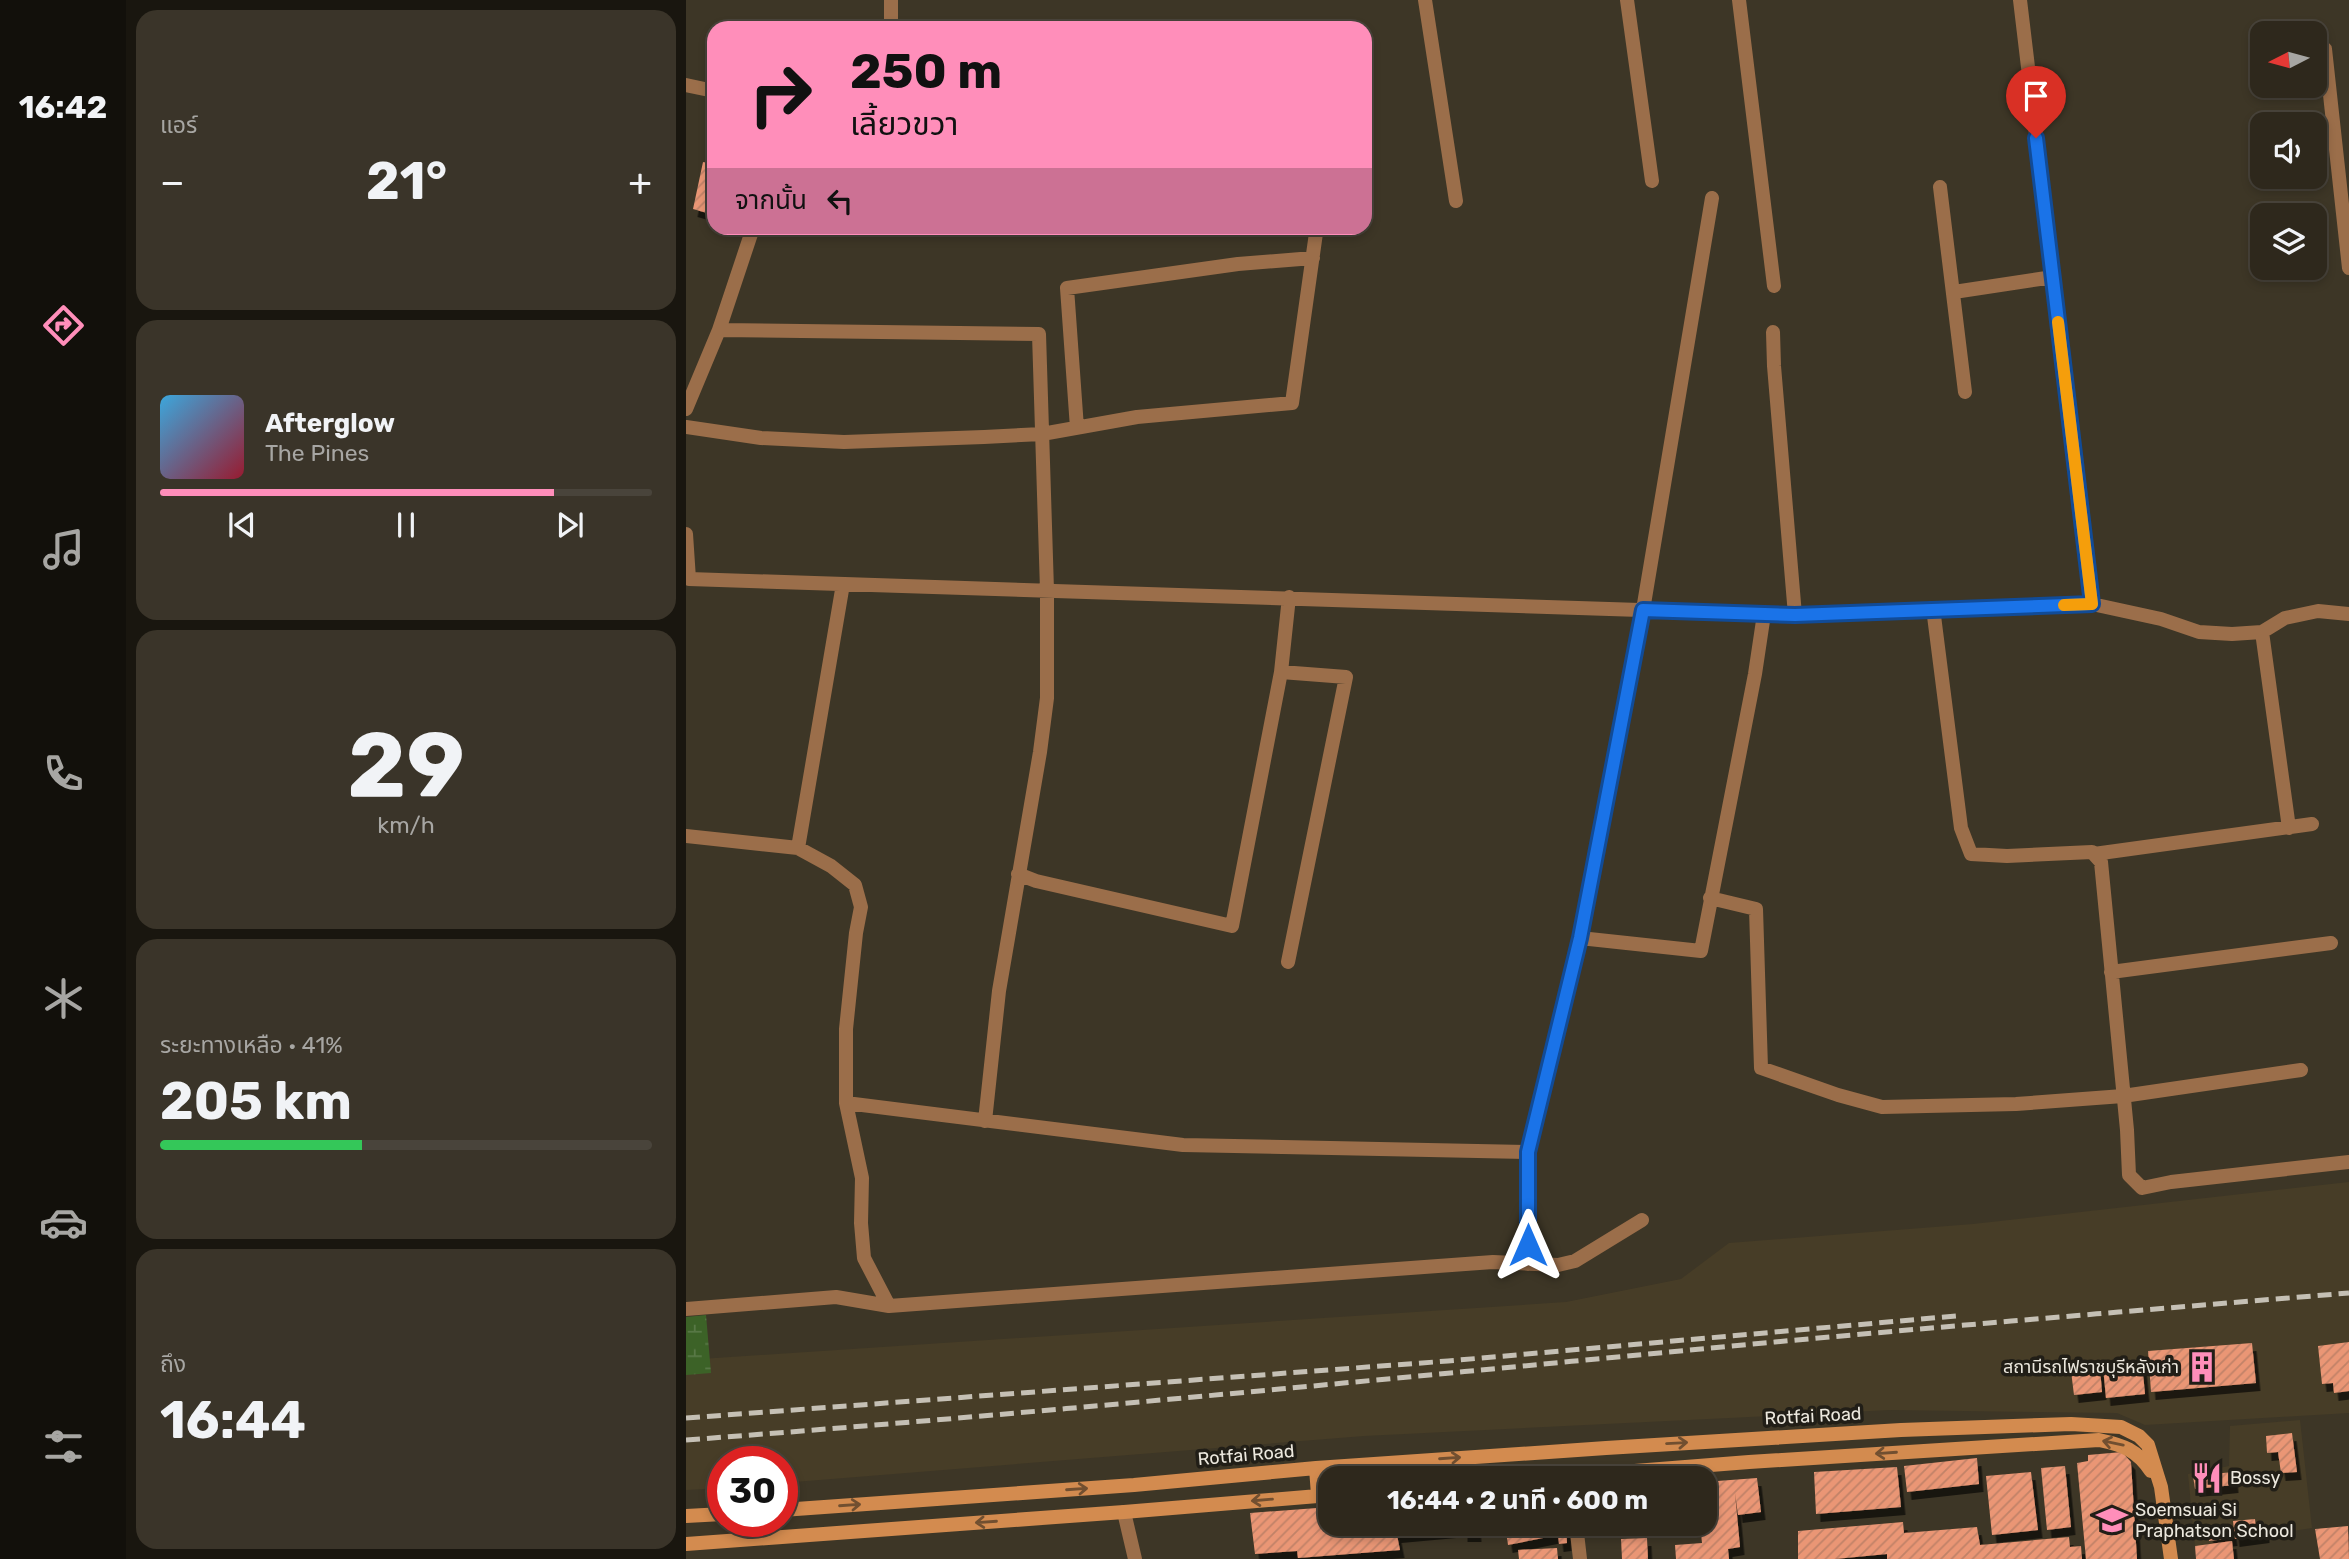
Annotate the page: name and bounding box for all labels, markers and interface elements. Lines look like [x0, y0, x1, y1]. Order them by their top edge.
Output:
north arrow [2250, 21, 2328, 98]
map controls [2250, 21, 2327, 280]
text: 250 m [850, 42, 1002, 100]
icon: right [735, 49, 826, 140]
pin [2006, 66, 2066, 138]
icon: arrive [2017, 77, 2055, 115]
text: 16:42 [19, 88, 107, 126]
text: เลี้ยวขวา [850, 105, 958, 143]
text: แอร์ [160, 111, 197, 139]
button: sound [2250, 112, 2327, 189]
text: 21° [366, 150, 447, 212]
text: − [160, 159, 185, 205]
text: + [628, 159, 652, 205]
icon: left [821, 182, 859, 220]
text: จากนั้น [735, 185, 807, 216]
button: layers [2250, 203, 2327, 280]
icon: directions [39, 301, 88, 350]
text: Afterglow [265, 408, 395, 439]
text: The Pines [265, 439, 369, 467]
icon: previous [223, 506, 261, 544]
icon: pause [387, 506, 425, 544]
icon: next [551, 506, 589, 544]
icon: music [39, 525, 88, 574]
text: 29 [347, 711, 465, 819]
icon: phone [39, 749, 88, 798]
text: km/h [377, 811, 435, 839]
icon: climate [39, 974, 88, 1023]
text: ระยะทางเหลือ · 41% [160, 1031, 343, 1059]
text: 205 km [160, 1070, 352, 1132]
icon: car [39, 1198, 88, 1247]
position arrow [1491, 1208, 1565, 1282]
text: ถึง [160, 1350, 186, 1378]
building icon: สถานีรถไฟราชบุรีหลังเก่า [2185, 1350, 2219, 1384]
place label: สถานีรถไฟราชบุรีหลังเก่า [2003, 1356, 2179, 1378]
text: 16:44 [160, 1389, 306, 1451]
street label: Rotfai Road [1764, 1402, 1862, 1430]
icon: filters [39, 1422, 88, 1471]
one-way arrow [2102, 1436, 2125, 1450]
one-way arrow [1666, 1437, 1689, 1450]
street label: Rotfai Road [1197, 1440, 1295, 1470]
speed limit sign: 30 [707, 1446, 798, 1537]
one-way arrow [1875, 1446, 1898, 1459]
one-way arrow [1439, 1451, 1461, 1464]
restaurant icon: Bossy [2190, 1461, 2224, 1495]
place label: Bossy [2230, 1467, 2280, 1489]
one-way arrow [1065, 1482, 1088, 1495]
text: 16:44 · 2 นาที · 600 m [1387, 1485, 1648, 1516]
one-way arrow [1251, 1494, 1274, 1507]
one-way arrow [839, 1498, 861, 1511]
place label: Soemsuai Si Praphatson School [2135, 1499, 2294, 1542]
school or university icon: Soemsuai Si Praphatson School [2095, 1503, 2129, 1537]
one-way arrow [976, 1516, 998, 1529]

